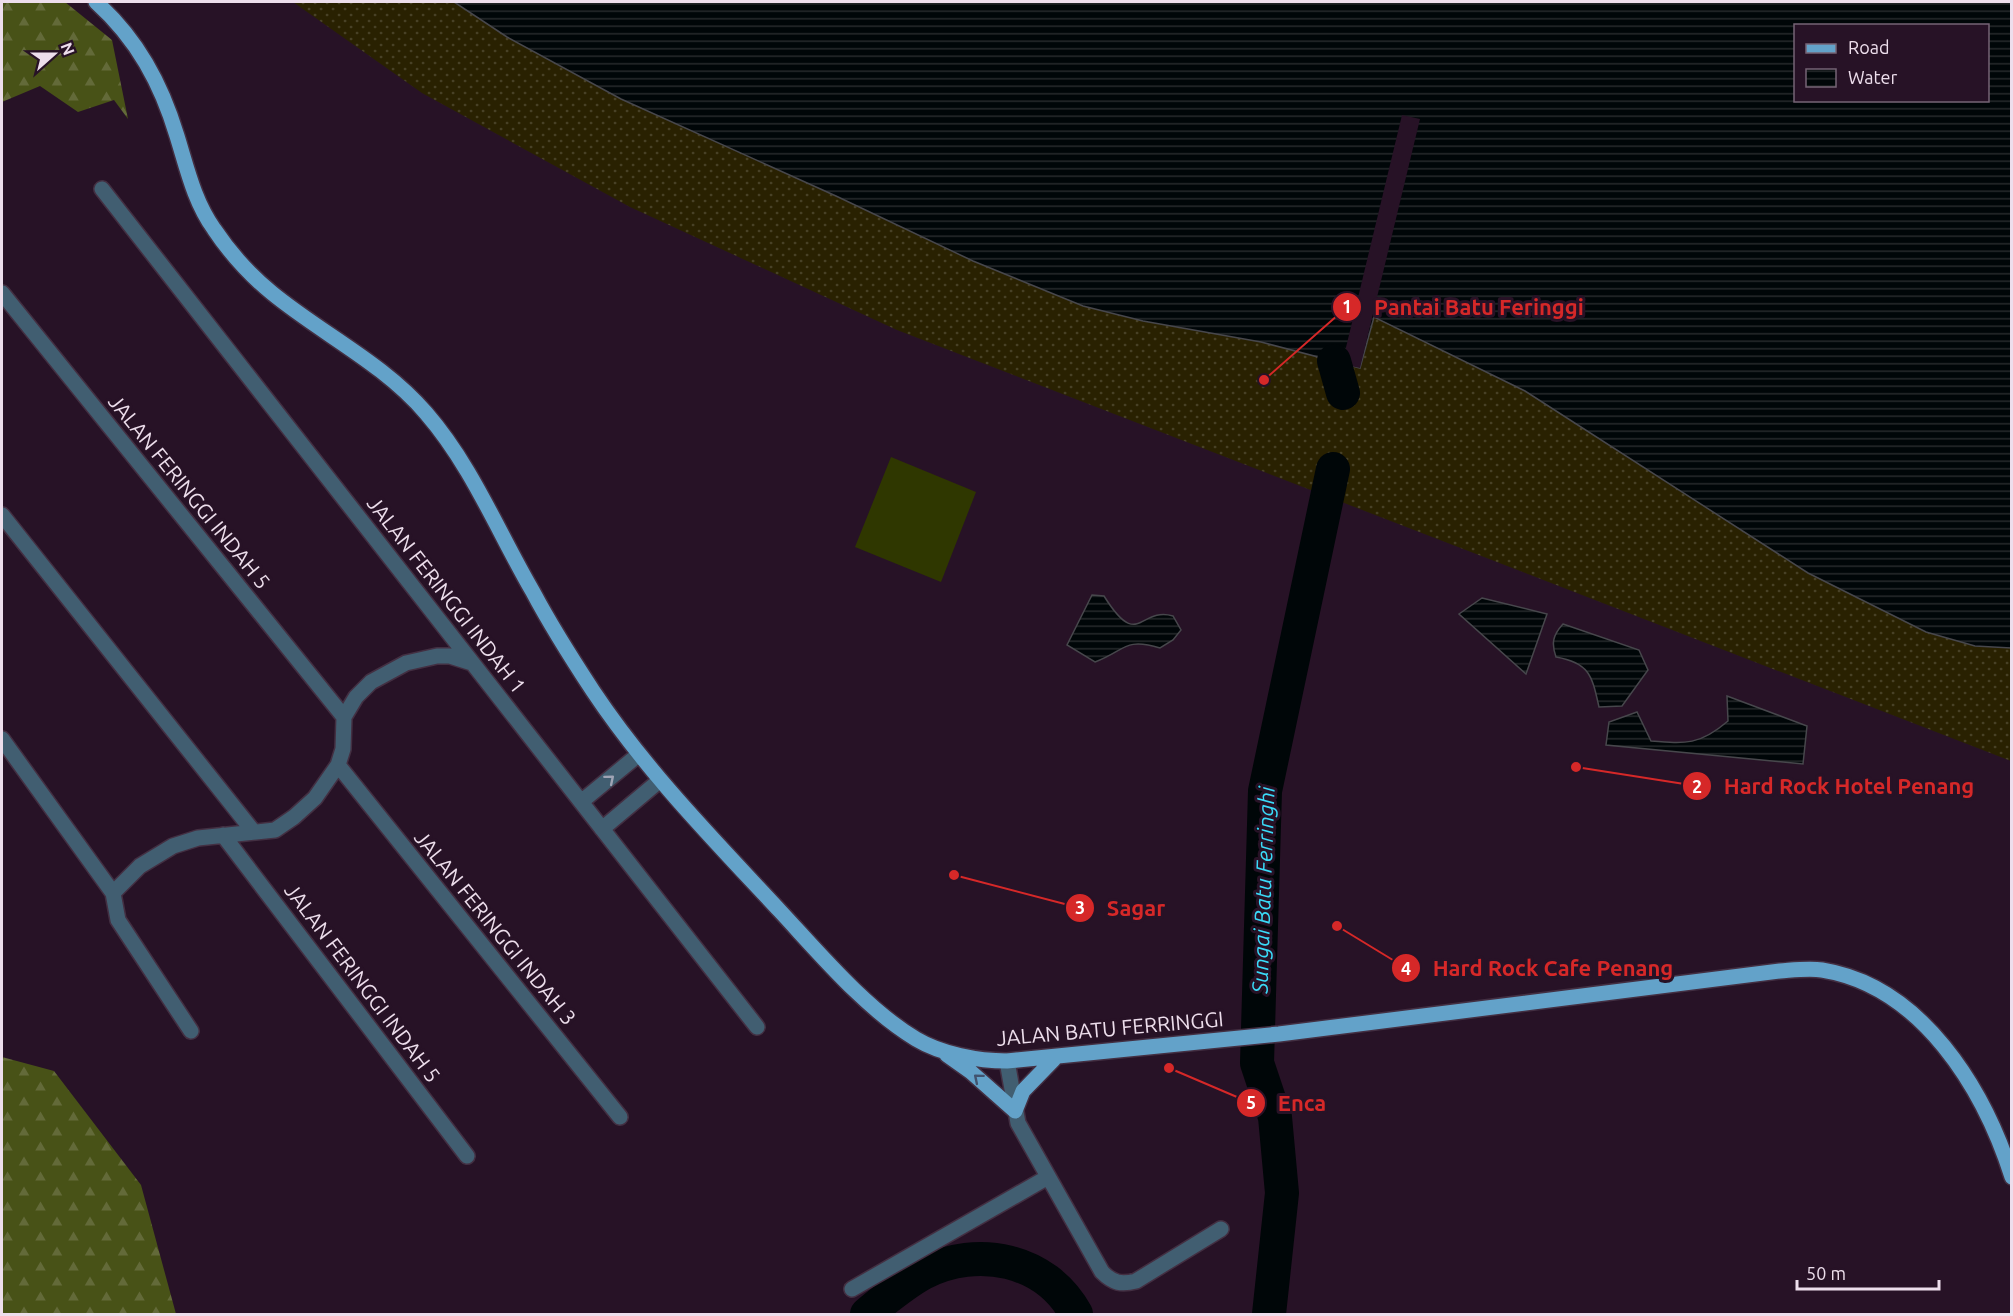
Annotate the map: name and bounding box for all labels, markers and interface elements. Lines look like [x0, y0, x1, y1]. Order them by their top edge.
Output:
north arrow [24, 24, 84, 84]
legend [1794, 24, 1989, 102]
text: Road [1848, 37, 1890, 57]
text: N [57, 40, 79, 57]
text: Water [1848, 67, 1898, 87]
callout: Pantai Batu Feringgi [1332, 287, 1596, 327]
text: Pantai Batu Feringgi [1374, 294, 1584, 319]
text: 1 [1342, 296, 1352, 316]
street label: JALAN FERINGGI INDAH 5 [104, 389, 276, 593]
street label: JALAN FERINGGI INDAH 1 [363, 491, 531, 697]
callout: Hard Rock Hotel Penang [1682, 766, 1986, 806]
text: Hard Rock Hotel Penang [1724, 773, 1974, 798]
one-way arrow [603, 775, 614, 786]
text: 2 [1692, 776, 1702, 796]
water label: Sungai Batu Ferringhi [1246, 785, 1279, 995]
street label: JALAN FERINGGI INDAH 3 [410, 825, 582, 1029]
street label: JALAN FERINGGI INDAH 5 [280, 878, 445, 1087]
callout: Sagar [1065, 888, 1177, 928]
text: Sagar [1107, 895, 1165, 920]
text: 3 [1075, 897, 1085, 917]
callout: Hard Rock Cafe Penang [1391, 948, 1685, 988]
text: Hard Rock Cafe Penang [1433, 955, 1673, 980]
text: 4 [1401, 958, 1411, 978]
street label: JALAN BATU FERRINGGI [995, 1006, 1224, 1050]
one-way arrow [974, 1074, 985, 1085]
callout: Enca [1236, 1083, 1339, 1123]
text: Enca [1278, 1090, 1326, 1115]
text: 5 [1246, 1092, 1256, 1112]
scale bar [1797, 1253, 1940, 1291]
text: 50 m [1806, 1263, 1846, 1283]

